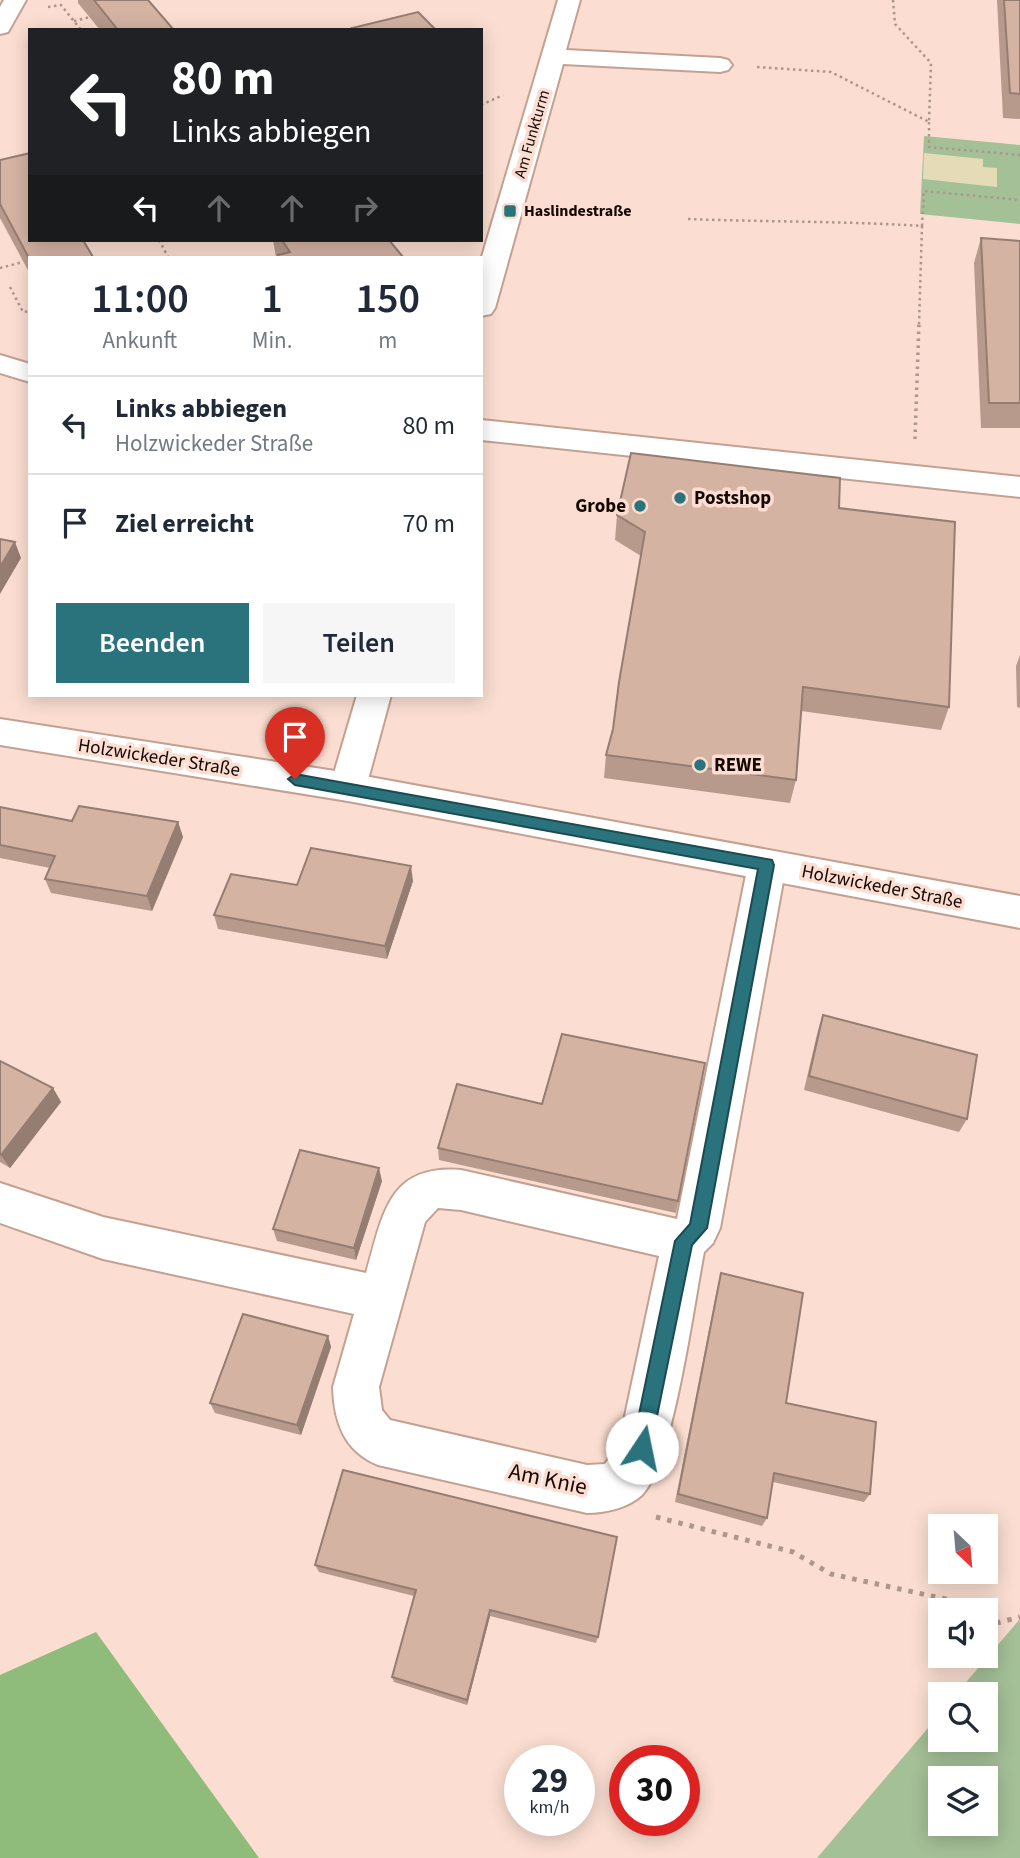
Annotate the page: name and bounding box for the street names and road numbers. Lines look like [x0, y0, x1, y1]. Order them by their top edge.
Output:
street label: Am Funkturm [509, 87, 555, 181]
street label: Holzwickeder Straße [76, 732, 242, 784]
street label: Holzwickeder Straße [799, 858, 965, 916]
street label: Am Knie [506, 1455, 590, 1503]

